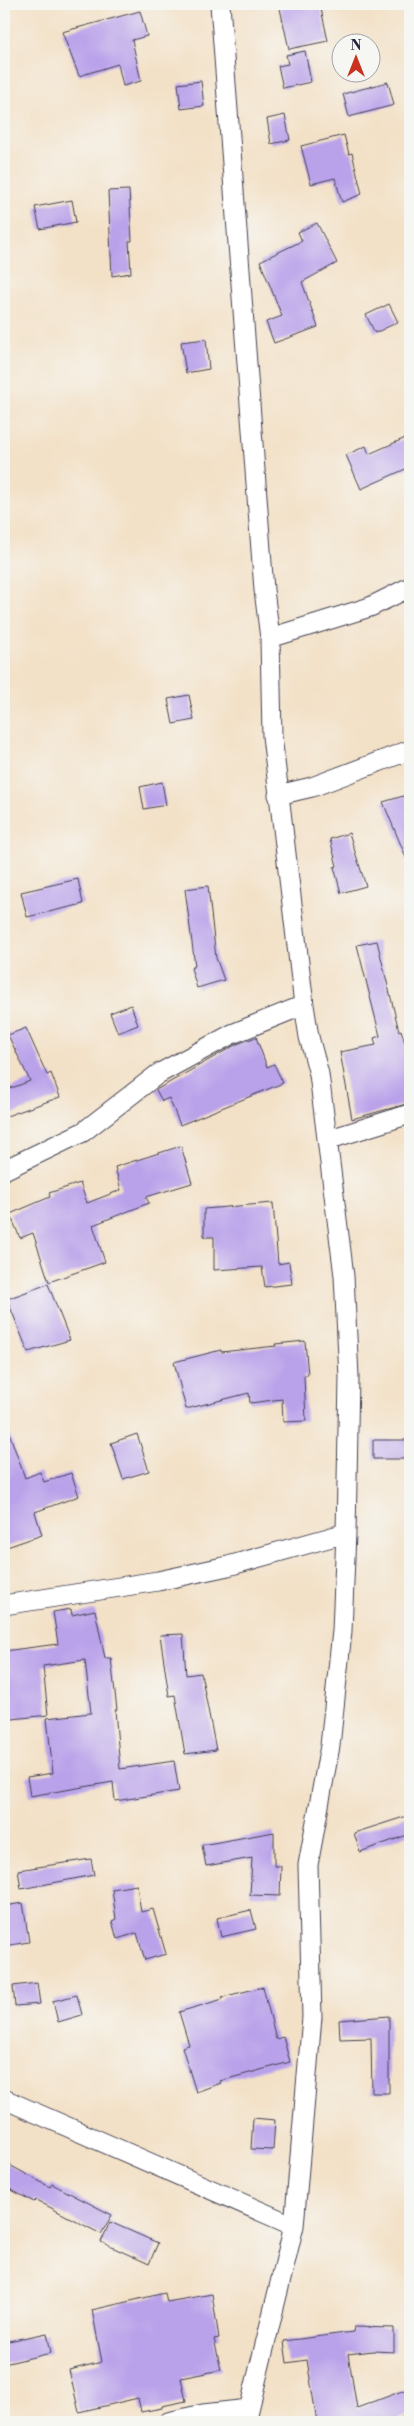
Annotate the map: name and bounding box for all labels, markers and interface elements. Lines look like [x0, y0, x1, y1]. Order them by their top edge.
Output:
north arrow [332, 32, 382, 82]
text: N [350, 37, 362, 55]

